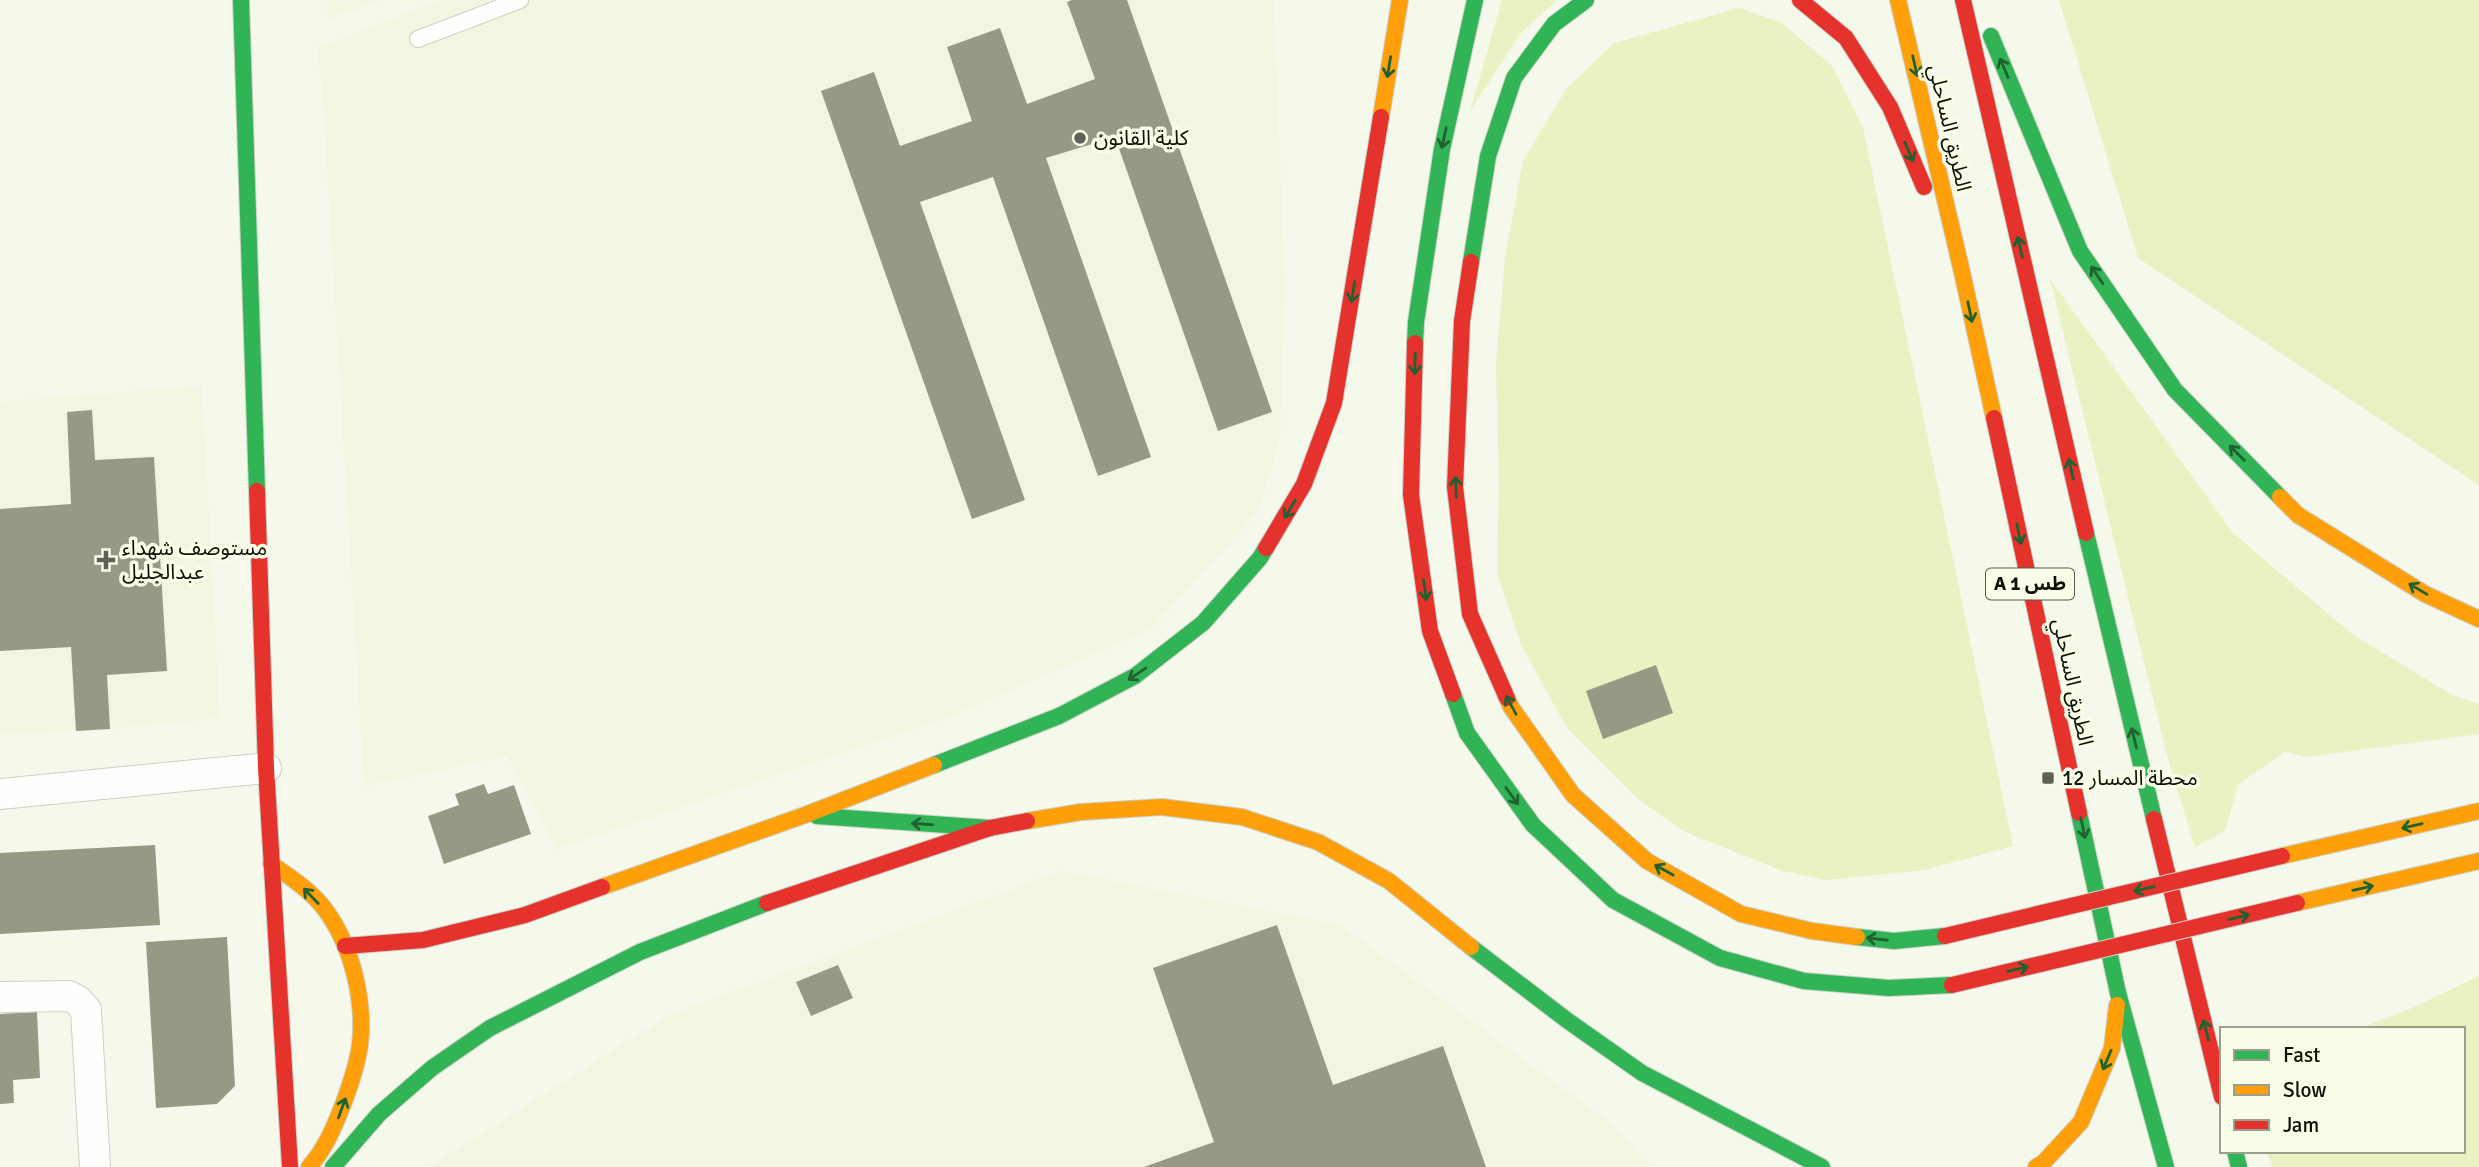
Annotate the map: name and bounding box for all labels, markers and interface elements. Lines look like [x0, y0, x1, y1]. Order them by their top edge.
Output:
one-way arrow [1908, 54, 1922, 77]
one-way arrow [1382, 55, 1395, 78]
one-way arrow [1997, 58, 2010, 80]
street label: الطريق الساحلي [1920, 62, 1977, 195]
place label: كلية القانون [1094, 125, 1189, 151]
one-way arrow [1437, 126, 1451, 149]
marker: كلية القانون [1072, 130, 1088, 146]
one-way arrow [1903, 141, 1916, 162]
one-way arrow [2013, 236, 2027, 259]
one-way arrow [2089, 266, 2103, 286]
one-way arrow [1346, 280, 1359, 303]
one-way arrow [1964, 300, 1978, 323]
one-way arrow [1408, 352, 1422, 375]
one-way arrow [2229, 445, 2246, 462]
one-way arrow [2064, 458, 2078, 481]
one-way arrow [1449, 476, 1462, 499]
one-way arrow [1282, 498, 1296, 518]
one-way arrow [2013, 522, 2026, 545]
place label: مستوصف شهداء عبدالجليل [122, 535, 267, 585]
marker: مستوصف شهداء عبدالجليل [96, 550, 116, 570]
road number: A 1 طس [1986, 568, 2074, 600]
one-way arrow [1418, 578, 1431, 601]
one-way arrow [2408, 582, 2428, 596]
street label: الطريق الساحلي [2044, 616, 2099, 749]
one-way arrow [1128, 667, 1147, 681]
one-way arrow [1504, 696, 1518, 716]
one-way arrow [2127, 727, 2140, 750]
place label: محطة المسار 12 [2062, 765, 2198, 791]
marker: محطة المسار 12 [2040, 770, 2056, 786]
one-way arrow [1505, 786, 1520, 805]
one-way arrow [2077, 816, 2091, 839]
one-way arrow [910, 817, 933, 830]
one-way arrow [2402, 820, 2424, 833]
one-way arrow [1654, 863, 1674, 877]
one-way arrow [2351, 881, 2374, 894]
one-way arrow [2134, 883, 2156, 896]
one-way arrow [303, 888, 320, 905]
one-way arrow [2228, 910, 2250, 923]
one-way arrow [1866, 932, 1889, 945]
one-way arrow [2006, 962, 2029, 975]
one-way arrow [2199, 1020, 2212, 1042]
legend [2220, 1027, 2465, 1153]
text: Fast [2283, 1042, 2320, 1068]
one-way arrow [2100, 1048, 2113, 1070]
text: Slow [2283, 1077, 2327, 1103]
one-way arrow [336, 1097, 349, 1119]
text: Jam [2283, 1112, 2319, 1138]

